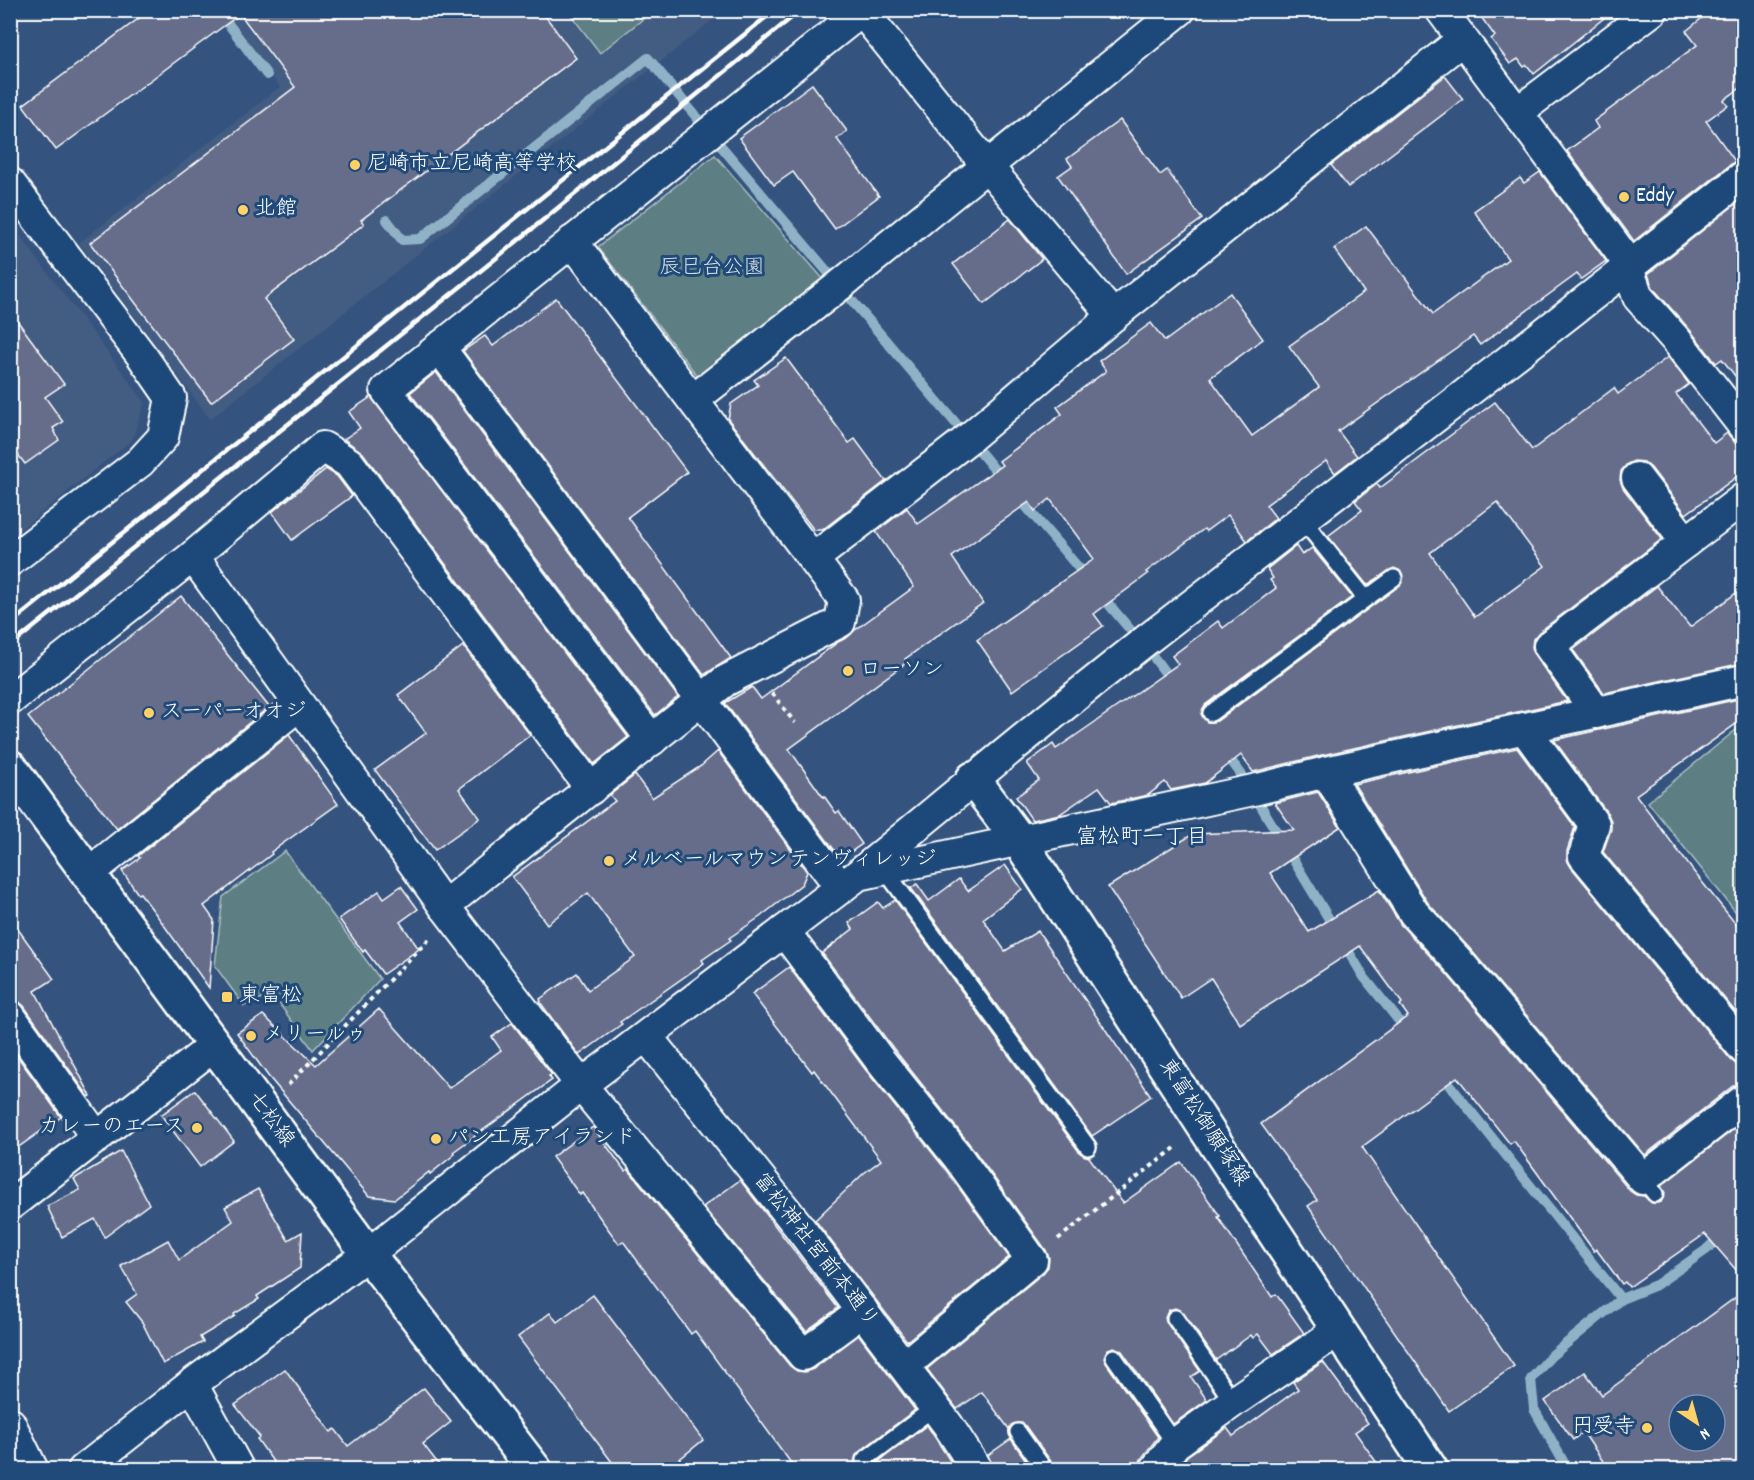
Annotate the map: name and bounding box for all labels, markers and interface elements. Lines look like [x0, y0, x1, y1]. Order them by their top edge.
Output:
place label: 尼崎市立尼崎高等学校 [367, 150, 577, 180]
marker: 尼崎市立尼崎高等学校 [348, 158, 362, 172]
place label: Eddy [1636, 182, 1674, 212]
marker: Eddy [1617, 190, 1631, 204]
place label: 北館 [255, 195, 297, 225]
marker: 北館 [236, 203, 250, 217]
park label: 辰巳台公園 [660, 254, 765, 284]
place label: ローソン [860, 656, 944, 686]
marker: ローソン [841, 664, 855, 678]
place label: スーパーオオジ [161, 698, 306, 728]
marker: スーパーオオジ [142, 706, 156, 720]
district label: 富松町一丁目 [1076, 823, 1208, 854]
place label: メルベールマウンテンヴィレッジ [621, 846, 936, 876]
marker: メルベールマウンテンヴィレッジ [602, 854, 616, 868]
place label: 東富松 [239, 982, 302, 1012]
marker: 東富松 [220, 990, 234, 1004]
place label: メリールゥ [263, 1021, 367, 1051]
marker: メリールゥ [244, 1029, 258, 1043]
street label: 東富松御願塚線 [1150, 1053, 1256, 1193]
street label: 七松線 [239, 1086, 301, 1154]
place label: カレーのエース [38, 1113, 185, 1143]
marker: カレーのエース [190, 1121, 204, 1135]
place label: パン工房アイランド [448, 1124, 636, 1154]
marker: パン工房アイランド [429, 1132, 443, 1146]
street label: 富松神社宮前本通り [745, 1167, 885, 1335]
north arrow [1667, 1393, 1727, 1453]
place label: 円受寺 [1572, 1413, 1635, 1443]
marker: 円受寺 [1640, 1421, 1654, 1435]
text: N [1694, 1421, 1714, 1445]

